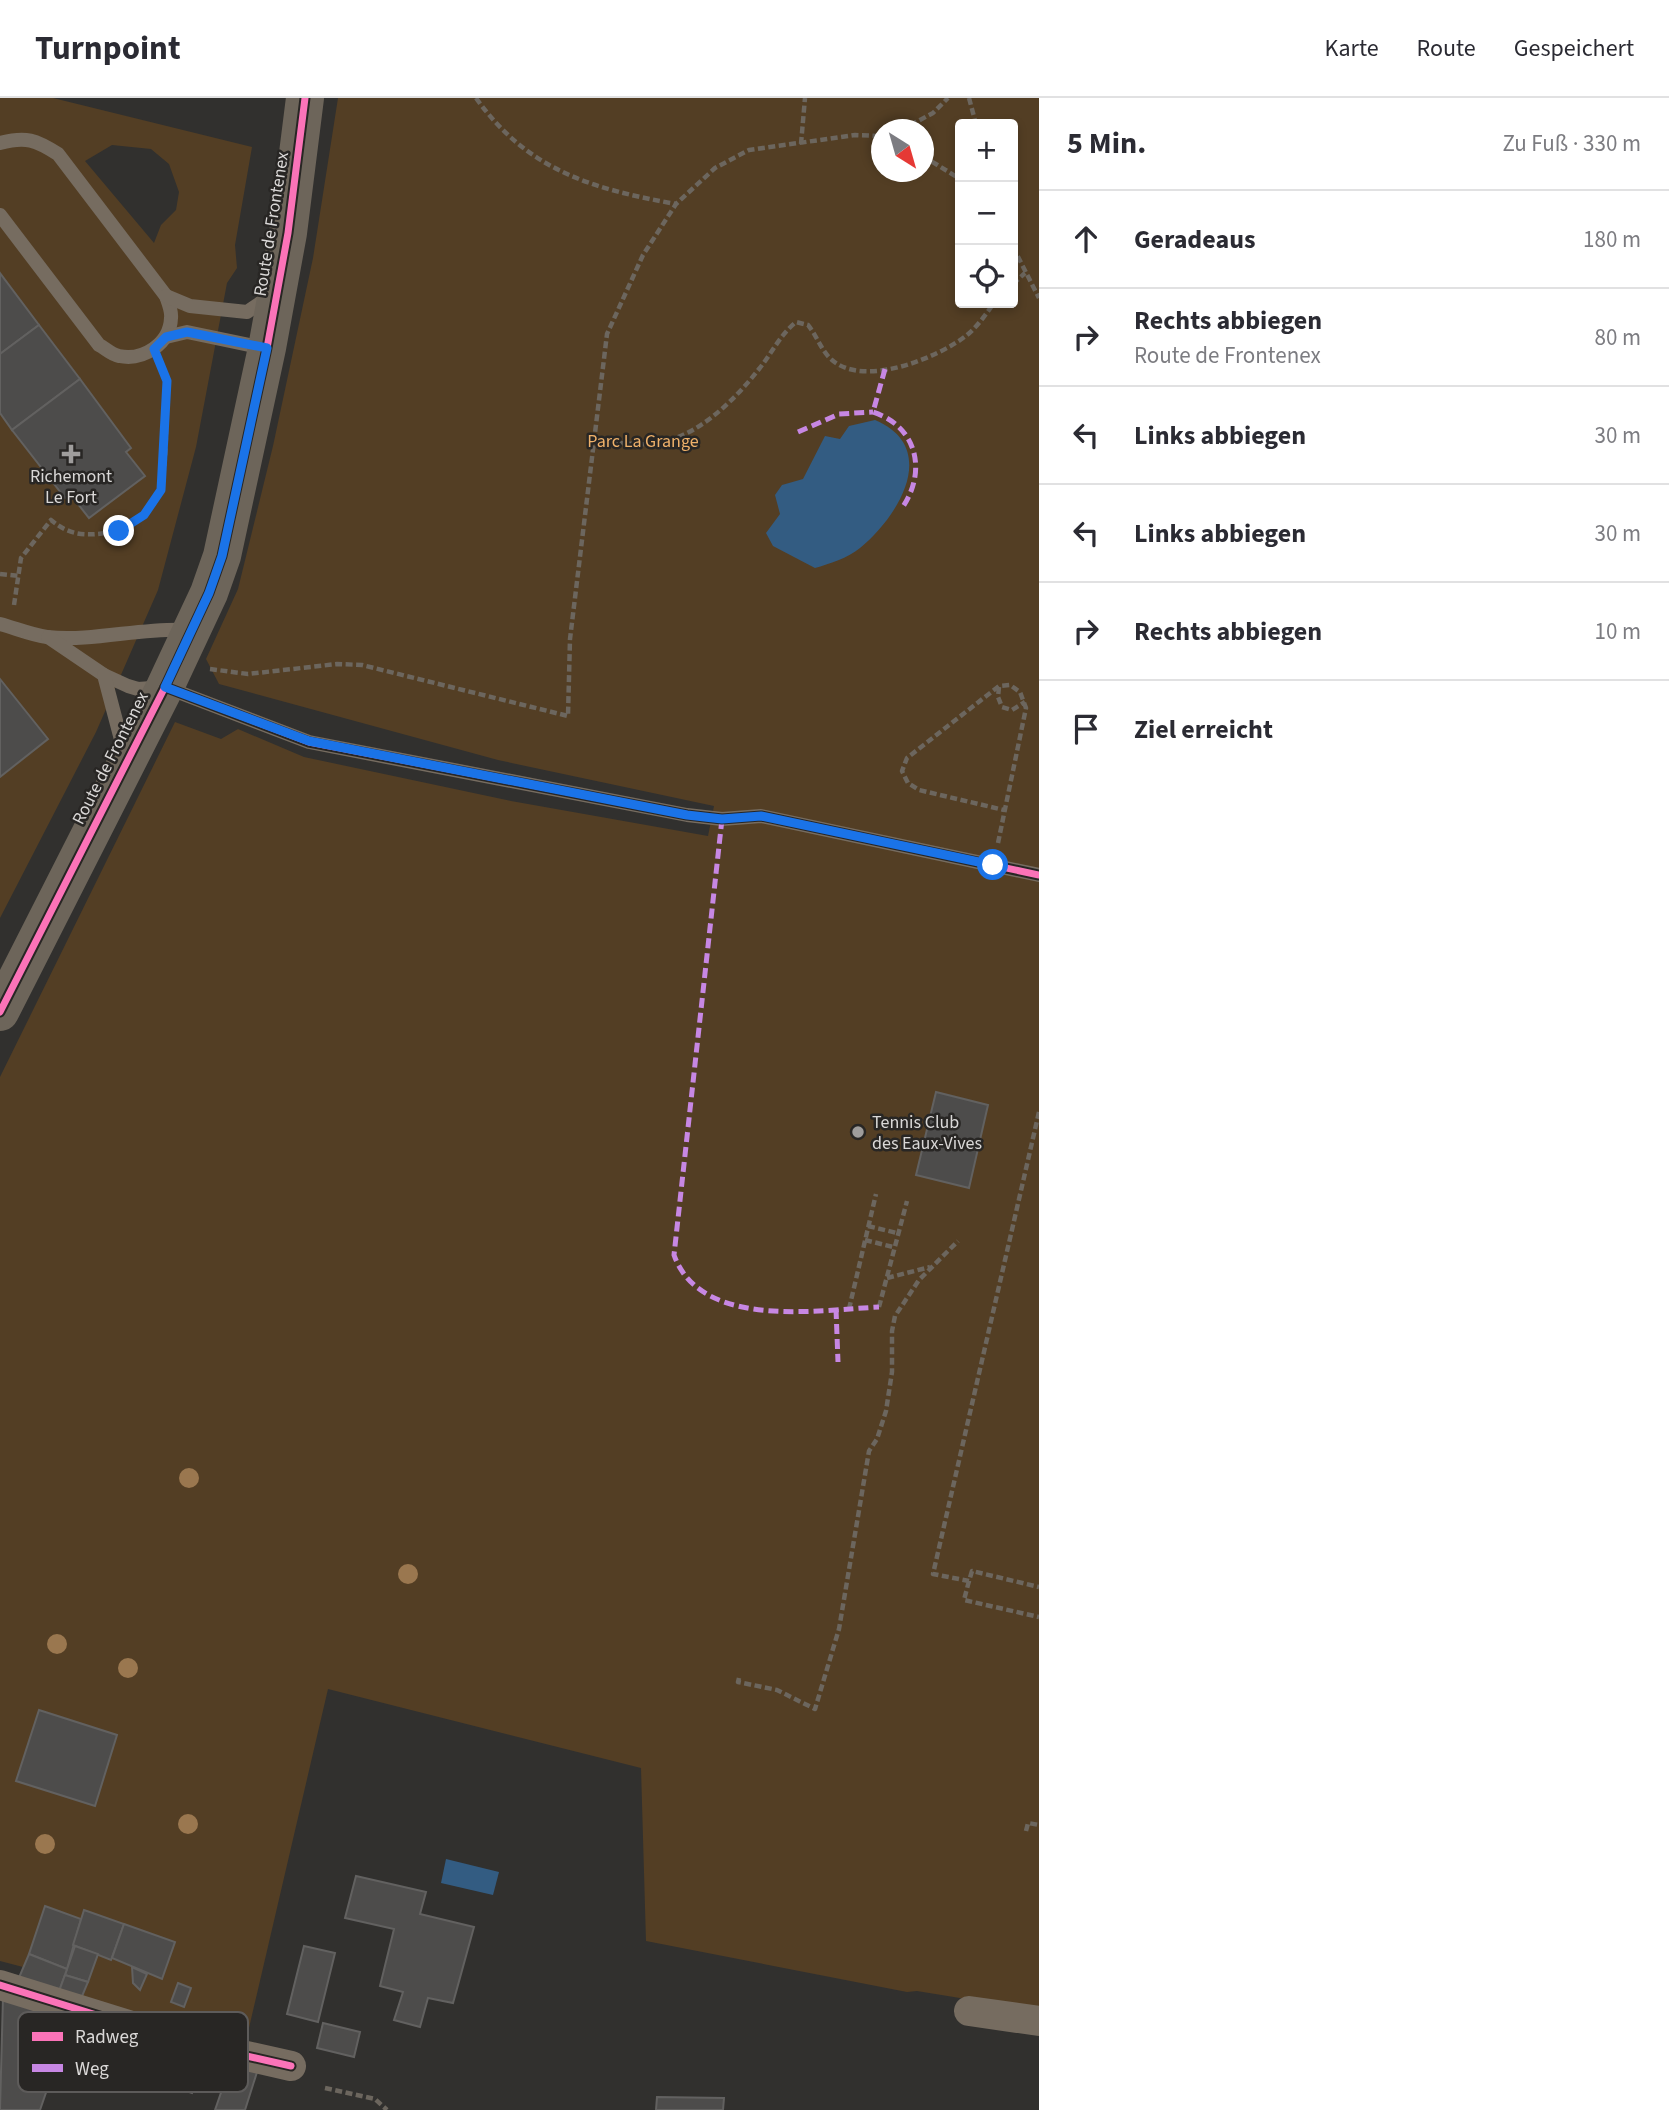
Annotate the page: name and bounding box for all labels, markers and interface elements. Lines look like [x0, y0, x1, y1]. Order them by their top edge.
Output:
text: Turnpoint [35, 25, 181, 72]
text: Karte [1325, 31, 1379, 66]
text: Route [1417, 31, 1476, 66]
text: Gespeichert [1514, 31, 1634, 66]
north arrow [871, 119, 934, 182]
map controls [955, 119, 1018, 308]
button: + [955, 119, 1018, 182]
text: 5 Min. [1067, 122, 1146, 165]
text: Zu Fuß · 330 m [1502, 127, 1641, 160]
street label: Route de Frontenex [248, 150, 295, 298]
button: − [955, 182, 1018, 245]
icon: ahead [1067, 220, 1105, 258]
text: Geradeaus [1134, 221, 1255, 258]
text: 180 m [1583, 223, 1641, 256]
button: locate [955, 245, 1018, 308]
text: Rechts abbiegen [1134, 302, 1322, 339]
icon: right [1067, 318, 1105, 356]
text: 80 m [1594, 321, 1641, 354]
text: Route de Frontenex [1134, 339, 1321, 372]
icon: left [1067, 416, 1105, 454]
text: Links abbiegen [1134, 417, 1306, 454]
text: 30 m [1594, 419, 1641, 452]
park label: Parc La Grange [587, 429, 699, 454]
marker: Richemont Le Fort [63, 446, 79, 462]
place label: Richemont Le Fort [30, 464, 112, 510]
icon: left [1067, 514, 1105, 552]
route end [103, 515, 134, 546]
text: Links abbiegen [1134, 515, 1306, 552]
text: 30 m [1594, 517, 1641, 550]
icon: right [1067, 612, 1105, 650]
text: Rechts abbiegen [1134, 613, 1322, 650]
text: 10 m [1594, 615, 1641, 648]
street label: Route de Frontenex [66, 687, 155, 829]
icon: arrive [1067, 710, 1105, 748]
text: Ziel erreicht [1134, 711, 1273, 748]
route start [977, 849, 1008, 880]
place label: Tennis Club des Eaux-Vives [872, 1110, 982, 1156]
marker: Tennis Club des Eaux-Vives [850, 1124, 866, 1140]
legend [18, 2012, 248, 2092]
text: Radweg [75, 2024, 139, 2051]
text: Weg [75, 2056, 109, 2083]

